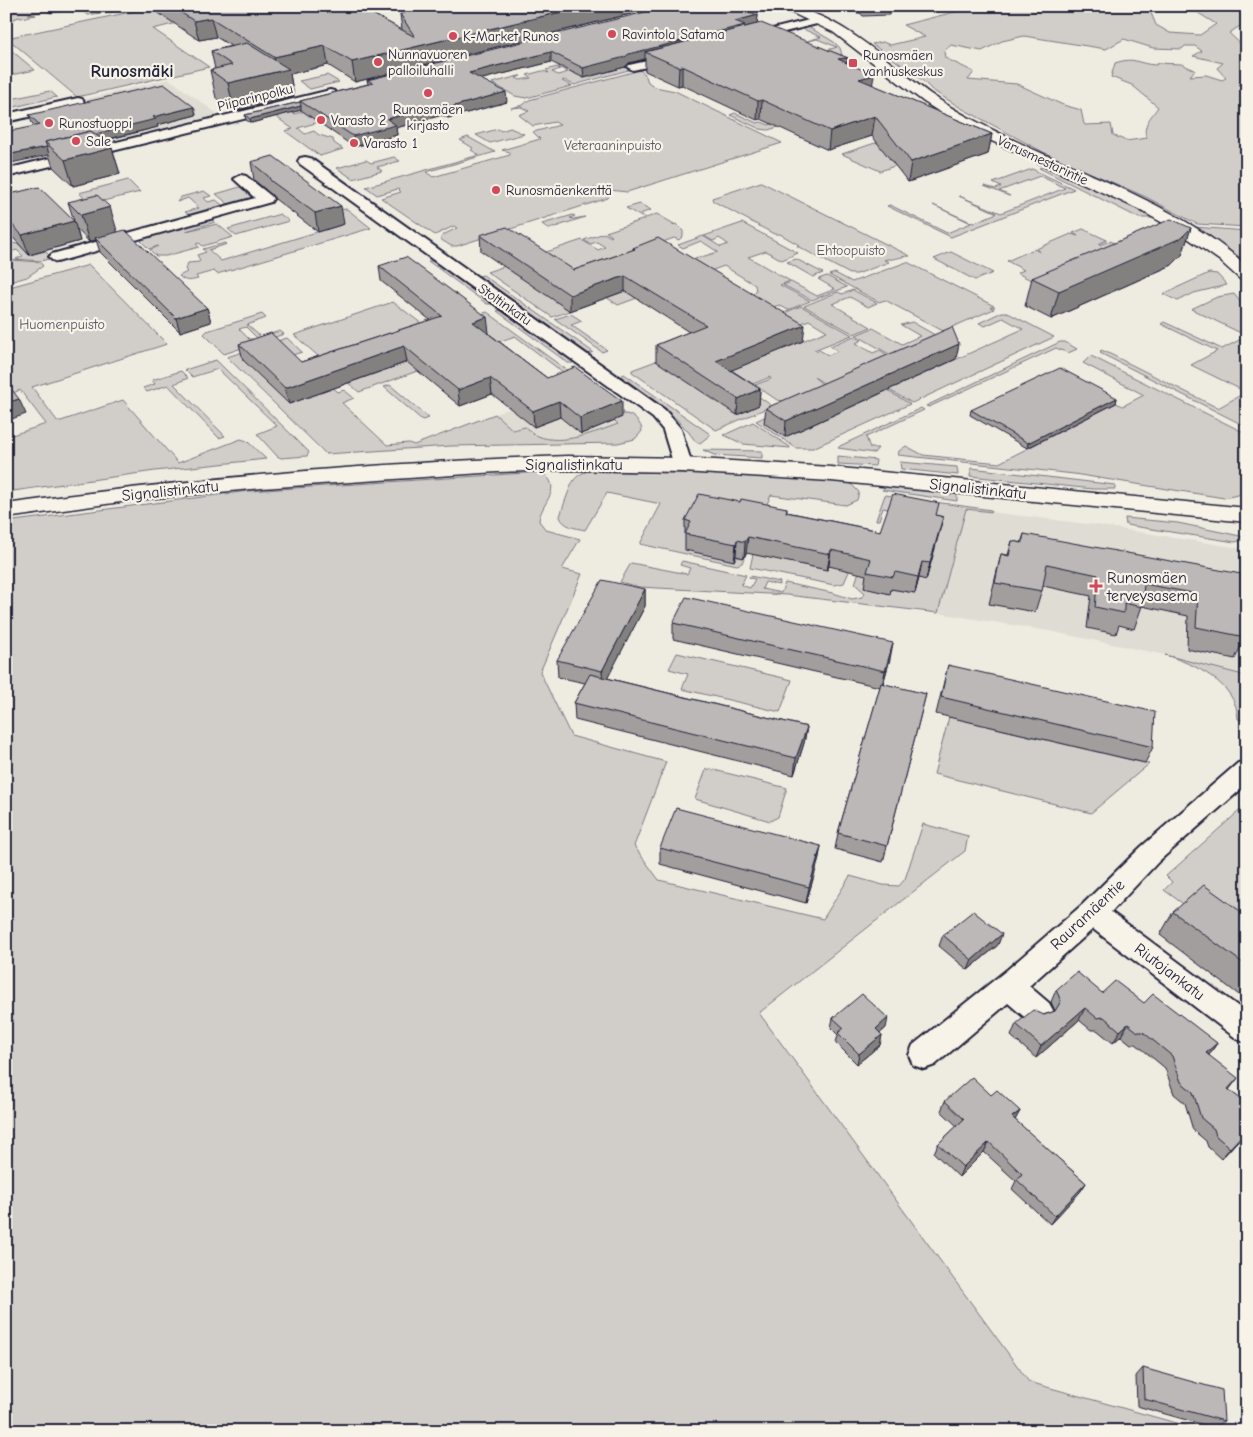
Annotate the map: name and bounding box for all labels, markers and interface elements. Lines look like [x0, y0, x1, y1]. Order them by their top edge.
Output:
place label: Ravintola Satama [622, 26, 725, 43]
place label: K-Market Runos [463, 28, 559, 45]
marker: Ravintola Satama [606, 28, 618, 40]
marker: K-Market Runos [447, 30, 459, 42]
place label: Nunnavuoren palloiluhalli [388, 46, 468, 79]
place label: Runosmäen vanhuskeskus [862, 47, 943, 80]
marker: Nunnavuoren palloiluhalli [372, 56, 384, 68]
marker: Runosmäen vanhuskeskus [847, 57, 859, 69]
district label: Runosmäki [90, 61, 174, 82]
street label: Piiparinpolku [216, 80, 295, 115]
marker: Runosmäen kirjasto [422, 87, 434, 99]
place label: Runosmäen kirjasto [393, 101, 463, 134]
place label: Varasto 2 [331, 112, 386, 129]
marker: Varasto 2 [315, 114, 327, 126]
place label: Runostuoppi [59, 115, 132, 132]
marker: Runostuoppi [43, 117, 55, 129]
street label: Varusmestarintie [995, 132, 1091, 189]
place label: Sale [86, 133, 111, 150]
marker: Sale [70, 135, 82, 147]
place label: Varasto 1 [364, 135, 418, 152]
marker: Varasto 1 [348, 137, 360, 149]
park label: Veteraaninpuisto [564, 137, 662, 154]
place label: Runosmäenkenttä [506, 182, 612, 199]
marker: Runosmäenkenttä [490, 184, 502, 196]
park label: Ehtoopuisto [817, 242, 885, 259]
street label: Stoltinkatu [475, 280, 535, 329]
park label: Huomenpuisto [19, 316, 105, 333]
street label: Signalistinkatu [525, 456, 623, 474]
street label: Signalistinkatu [929, 475, 1027, 503]
street label: Signalistinkatu [121, 477, 219, 505]
place label: Runosmäen terveysasema [1106, 569, 1198, 605]
marker: Runosmäen terveysasema [1089, 579, 1103, 593]
street label: Rauramäentie [1047, 876, 1128, 954]
street label: Riutojankatu [1131, 940, 1208, 1004]

